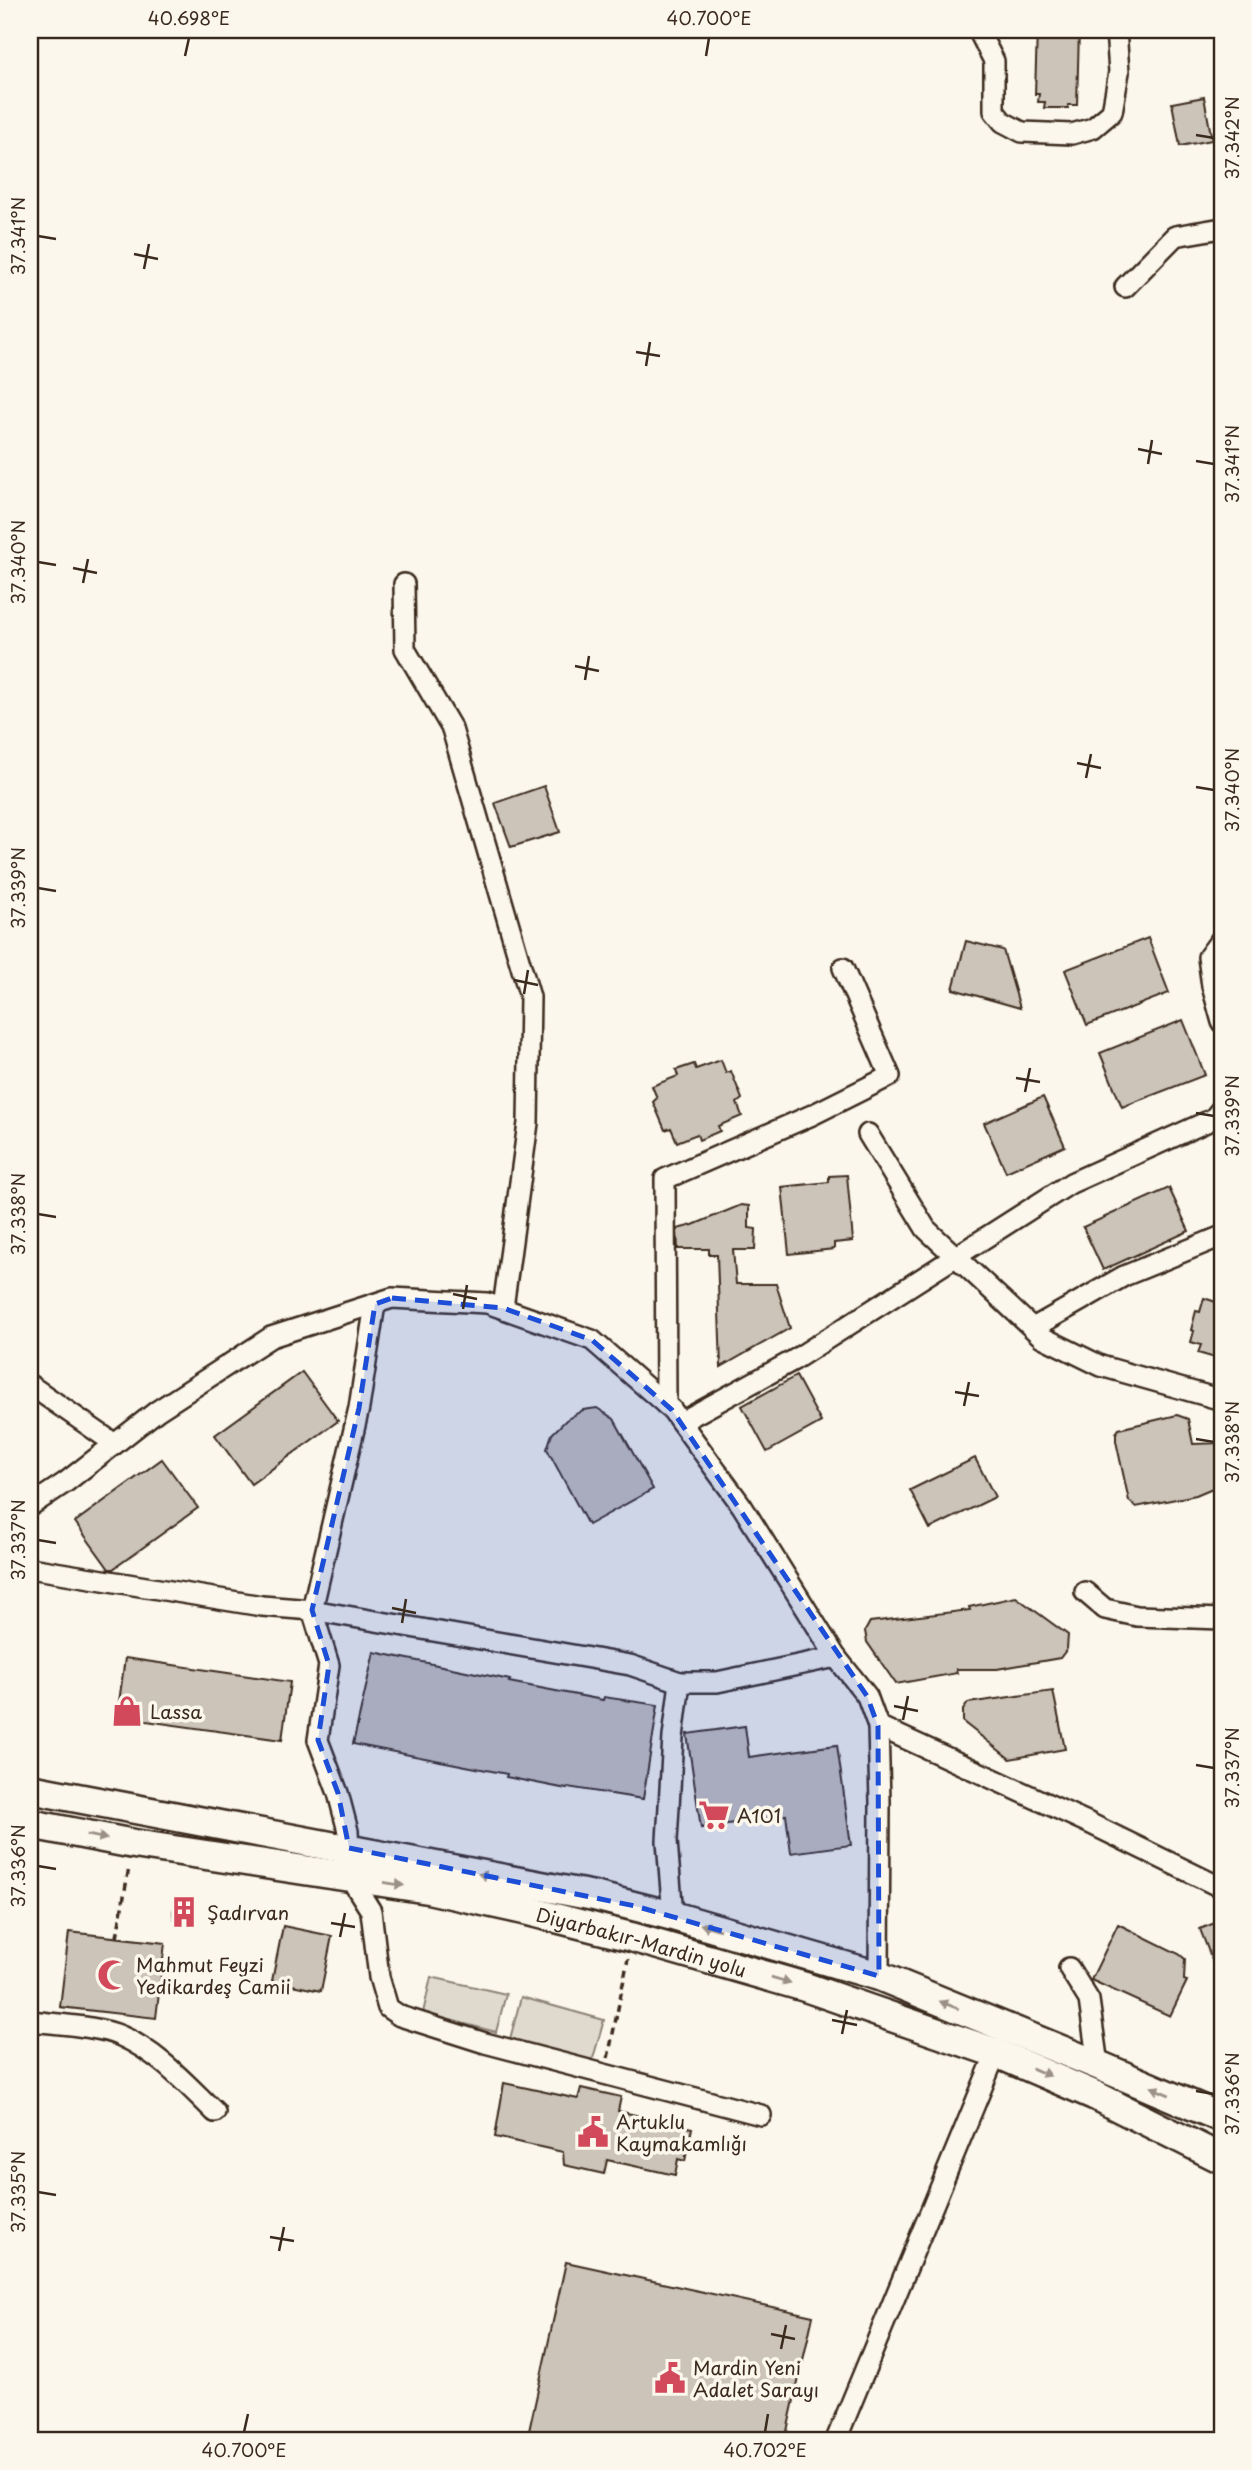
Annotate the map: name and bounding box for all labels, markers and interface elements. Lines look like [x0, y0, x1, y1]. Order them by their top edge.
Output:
text: 40.698°E [148, 4, 230, 31]
text: 40.700°E [667, 4, 751, 31]
text: 37.342°N [1218, 96, 1245, 180]
text: 37.341°N [4, 197, 31, 275]
text: 37.341°N [1218, 425, 1245, 503]
text: 37.340°N [4, 520, 31, 604]
text: 37.340°N [1218, 748, 1245, 832]
text: 37.339°N [4, 847, 31, 929]
text: 37.339°N [1218, 1075, 1245, 1157]
text: 37.338°N [4, 1173, 31, 1255]
text: 37.338°N [1218, 1401, 1245, 1483]
text: 37.337°N [4, 1499, 31, 1581]
shop icon: Lassa [110, 1694, 144, 1728]
place label: Lassa [150, 1697, 202, 1725]
text: 37.337°N [1218, 1727, 1245, 1809]
supermarket icon: A101 [697, 1798, 731, 1832]
place label: A101 [737, 1801, 781, 1829]
text: 37.336°N [4, 1824, 31, 1908]
one-way arrow [86, 1831, 108, 1842]
one-way arrow [477, 1870, 499, 1881]
one-way arrow [383, 1879, 405, 1890]
building icon: Şadırvan [167, 1895, 201, 1929]
place label: Şadırvan [207, 1898, 289, 1926]
street label: Diyarbakır-Mardin yolu [533, 1900, 750, 1983]
one-way arrow [699, 1921, 720, 1931]
place label: Mahmut Feyzi Yedikardeş Camii [136, 1950, 291, 2000]
mosque icon: Mahmut Feyzi Yedikardeş Camii [96, 1958, 130, 1992]
one-way arrow [771, 1976, 792, 1986]
one-way arrow [939, 1999, 960, 2010]
text: 37.336°N [1218, 2052, 1245, 2136]
one-way arrow [1031, 2067, 1052, 2078]
one-way arrow [1149, 2085, 1170, 2096]
place label: Artuklu Kaymakamlığı [616, 2107, 747, 2157]
public building icon: Artuklu Kaymakamlığı [576, 2115, 610, 2149]
text: 37.335°N [4, 2151, 31, 2233]
place label: Mardin Yeni Adalet Sarayı [693, 2353, 819, 2403]
public building icon: Mardin Yeni Adalet Sarayı [653, 2361, 687, 2395]
text: 40.700°E [202, 2436, 286, 2463]
text: 40.702°E [723, 2436, 807, 2463]

